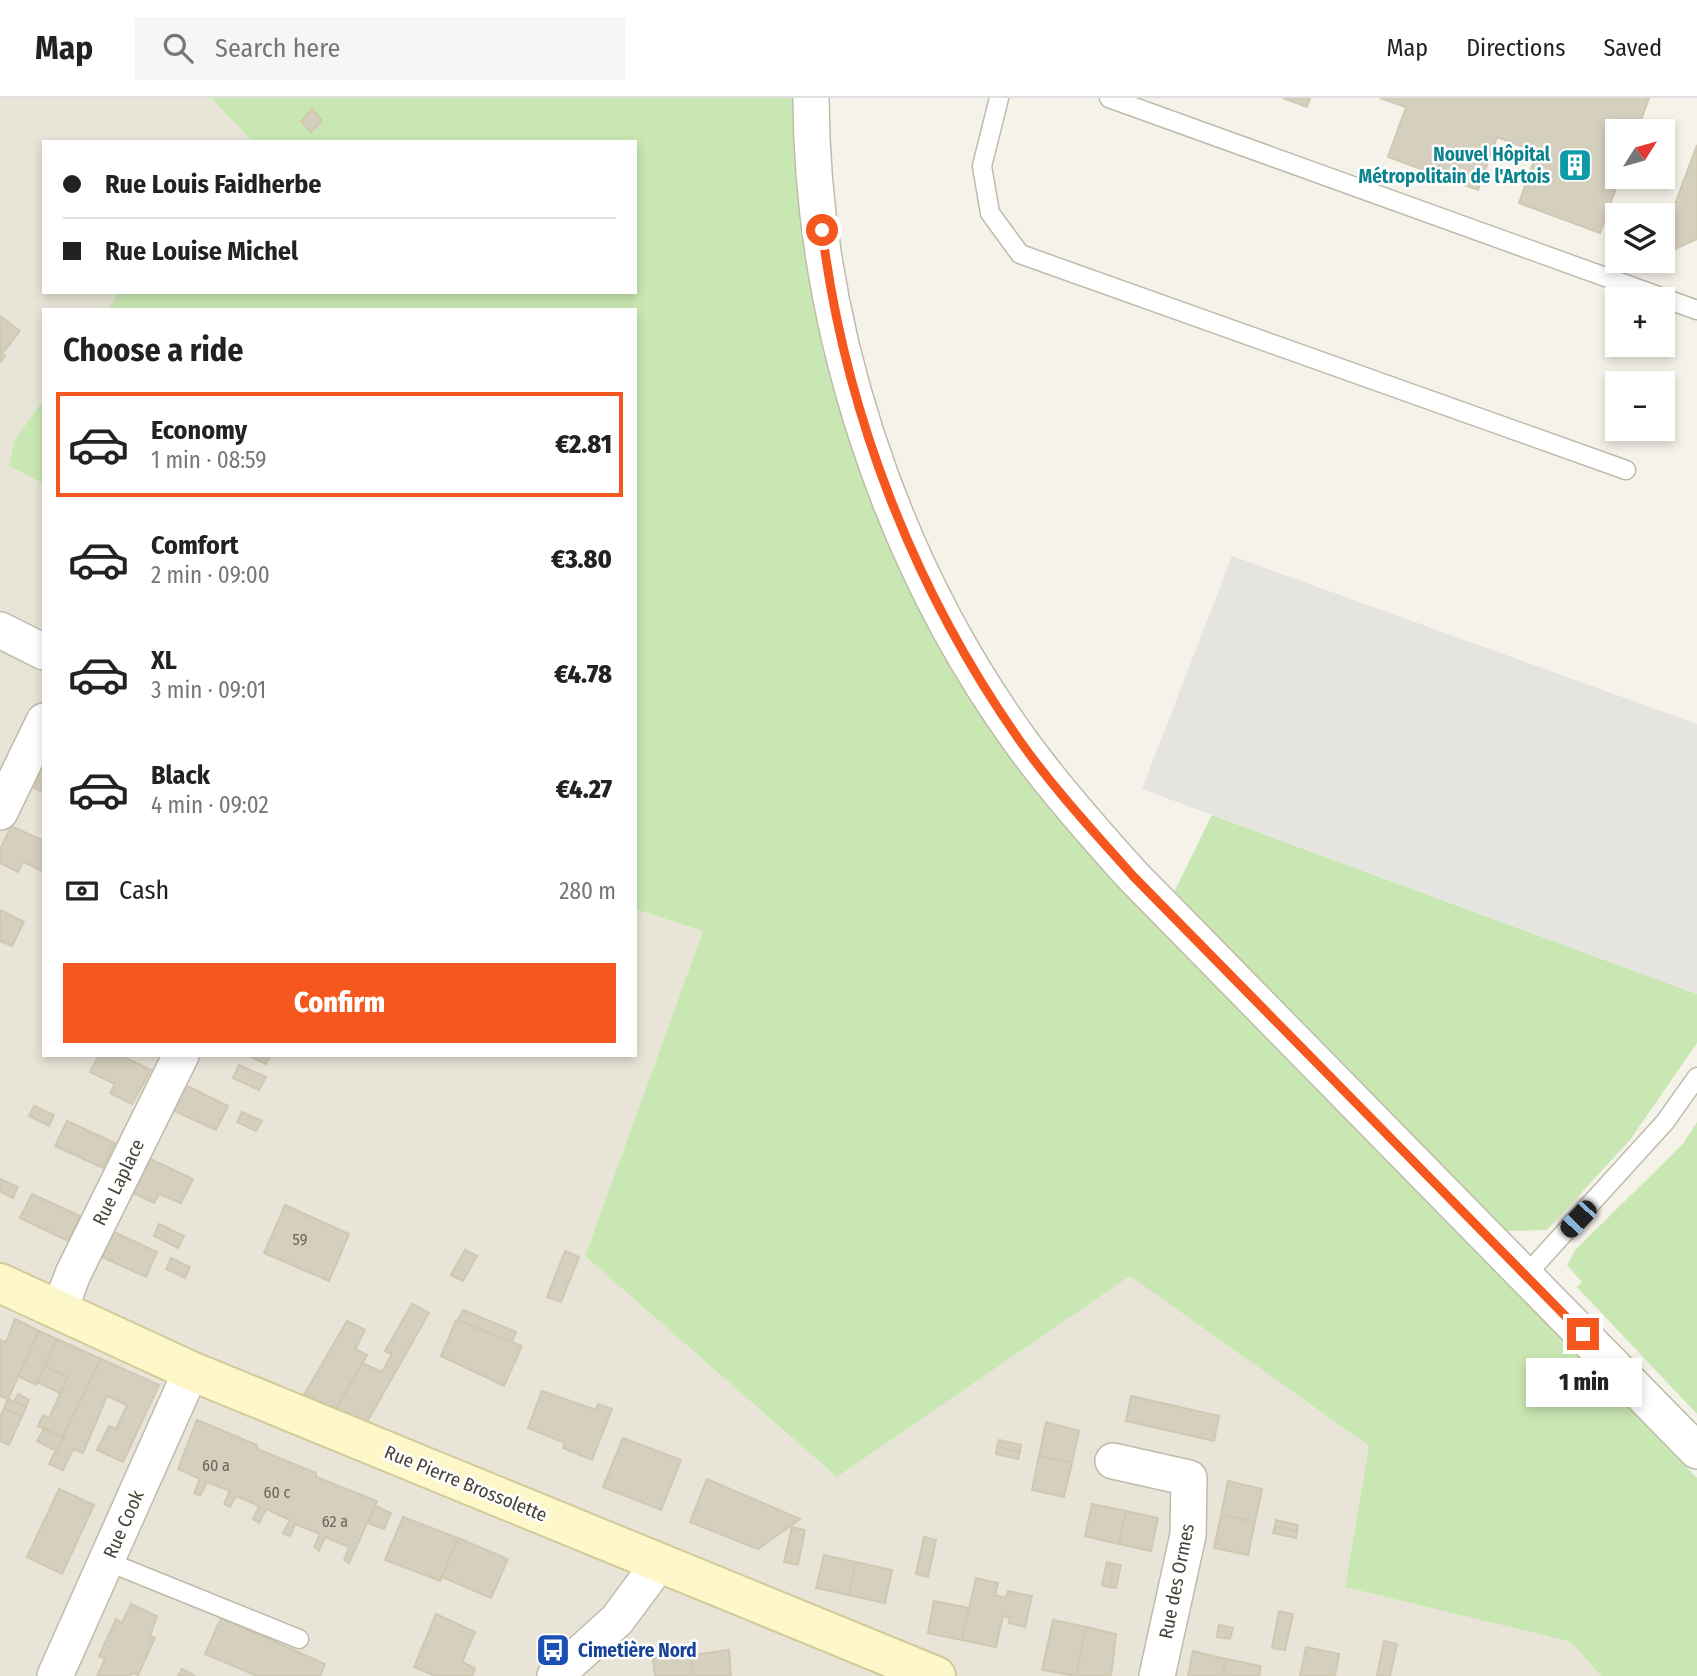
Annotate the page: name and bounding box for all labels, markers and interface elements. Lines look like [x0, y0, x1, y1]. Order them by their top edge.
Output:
search box [135, 17, 625, 80]
text: Map [35, 28, 93, 68]
icon: search [159, 29, 197, 67]
text: Search here [215, 33, 340, 64]
text: Map [1387, 34, 1428, 62]
text: Directions [1466, 34, 1565, 62]
text: Saved [1603, 34, 1662, 62]
north arrow [1605, 119, 1675, 189]
map controls [1605, 119, 1675, 441]
place label: Nouvel Hôpital Métropolitain de l'Artois [1359, 143, 1551, 188]
building icon: Nouvel Hôpital Métropolitain de l'Artois [1556, 146, 1594, 184]
text: Rue Louis Faidherbe [105, 169, 322, 200]
button: layers [1605, 203, 1675, 273]
route start [806, 214, 838, 246]
text: Rue Louise Michel [105, 236, 298, 267]
button: + [1605, 287, 1675, 357]
text: Choose a ride [63, 331, 244, 369]
button: − [1605, 371, 1675, 441]
icon: car [67, 413, 130, 476]
text: Economy [151, 415, 247, 446]
text: €2.81 [555, 429, 612, 460]
text: 1 min · 08:59 [151, 446, 267, 474]
icon: car [67, 528, 130, 591]
text: Comfort [151, 530, 239, 561]
text: €3.80 [551, 544, 612, 575]
text: 2 min · 09:00 [151, 561, 270, 589]
icon: car [67, 643, 130, 706]
text: XL [151, 645, 177, 676]
text: €4.78 [554, 659, 612, 690]
text: 3 min · 09:01 [151, 676, 266, 704]
icon: car [67, 758, 130, 821]
text: Black [151, 760, 210, 791]
text: €4.27 [556, 774, 612, 805]
text: 4 min · 09:02 [151, 791, 269, 819]
icon: cash [63, 872, 101, 910]
text: Cash [119, 875, 169, 906]
text: 280 m [559, 877, 616, 905]
button: Confirm [63, 963, 616, 1043]
street label: Rue Laplace [88, 1135, 149, 1229]
car [1556, 1196, 1601, 1242]
house number: 59 [293, 1230, 308, 1249]
route end [1567, 1318, 1599, 1350]
callout: 1 min [1525, 1358, 1641, 1408]
text: 1 min [1559, 1368, 1609, 1396]
street label: Rue Pierre Brossolette [381, 1440, 550, 1527]
house number: 60 a [202, 1456, 230, 1475]
house number: 60 c [264, 1483, 291, 1502]
street label: Rue Cook [98, 1486, 149, 1562]
house number: 62 a [322, 1512, 348, 1531]
street label: Rue des Ormes [1154, 1521, 1199, 1641]
bus stop icon: Cimetière Nord [534, 1631, 572, 1669]
place label: Cimetière Nord [578, 1639, 697, 1662]

